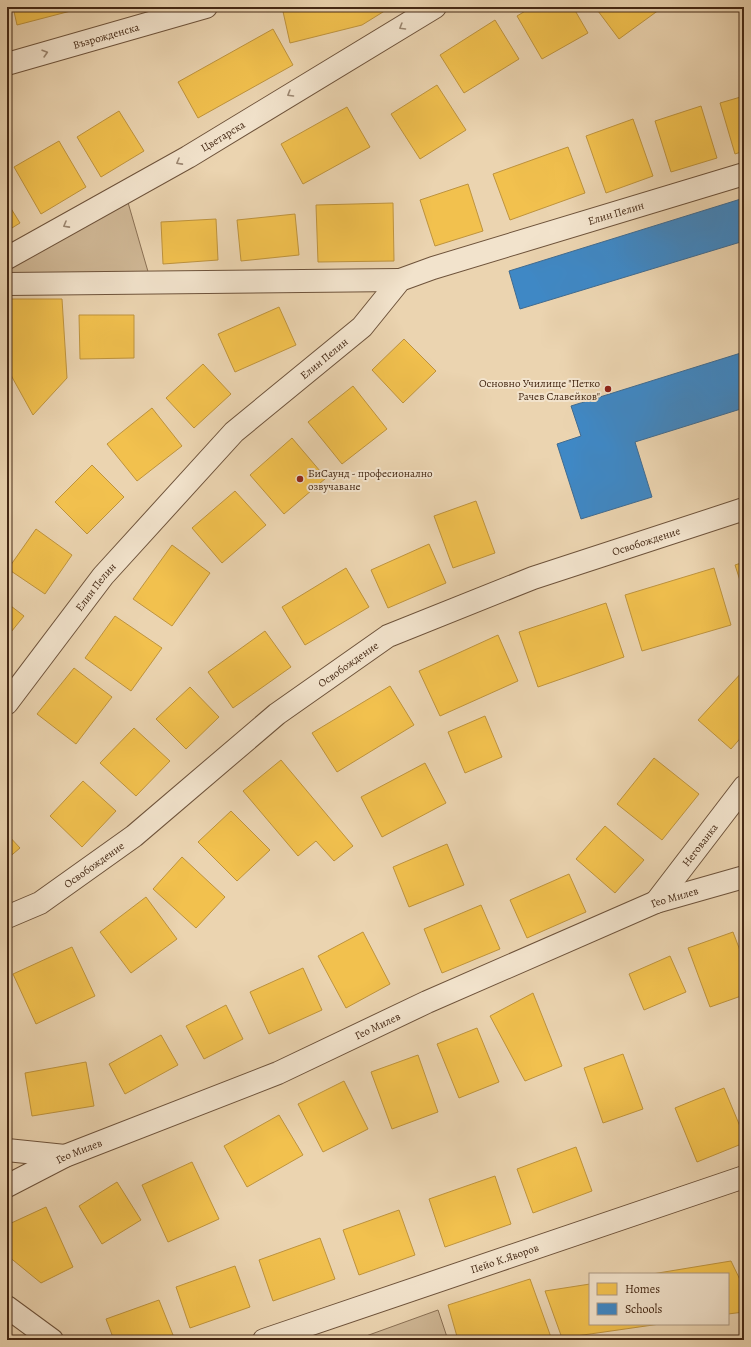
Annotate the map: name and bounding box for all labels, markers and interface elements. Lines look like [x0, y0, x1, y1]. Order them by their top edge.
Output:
street label: Възрожденска [71, 19, 142, 52]
one-way arrow [399, 22, 406, 30]
one-way arrow [41, 49, 48, 58]
one-way arrow [287, 90, 294, 97]
street label: Цветарска [198, 116, 249, 155]
one-way arrow [176, 157, 183, 164]
street label: Елин Пелин [586, 197, 646, 228]
one-way arrow [63, 221, 70, 228]
street label: Елин Пелин [297, 334, 351, 383]
place label: Основно Училище "Петко Рачев Славейков" [479, 376, 600, 404]
marker: Основно Училище "Петко Рачев Славейков" [603, 384, 613, 394]
place label: БиСаунд - професионално озвучаване [308, 466, 433, 494]
marker: БиСаунд - професионално озвучаване [295, 474, 305, 484]
street label: Освобождение [610, 523, 682, 559]
street label: Елин Пелин [72, 559, 119, 614]
street label: Освобождение [315, 638, 381, 691]
street label: Негованка [678, 819, 722, 869]
street label: Освобождение [61, 838, 127, 891]
street label: Гео Милев [648, 883, 700, 911]
street label: Гео Милев [352, 1008, 403, 1043]
street label: Гео Милев [53, 1135, 104, 1167]
street label: Пейо К.Яворов [468, 1240, 541, 1277]
legend [589, 1273, 729, 1325]
text: Homes [625, 1281, 660, 1297]
text: Schools [625, 1301, 662, 1317]

